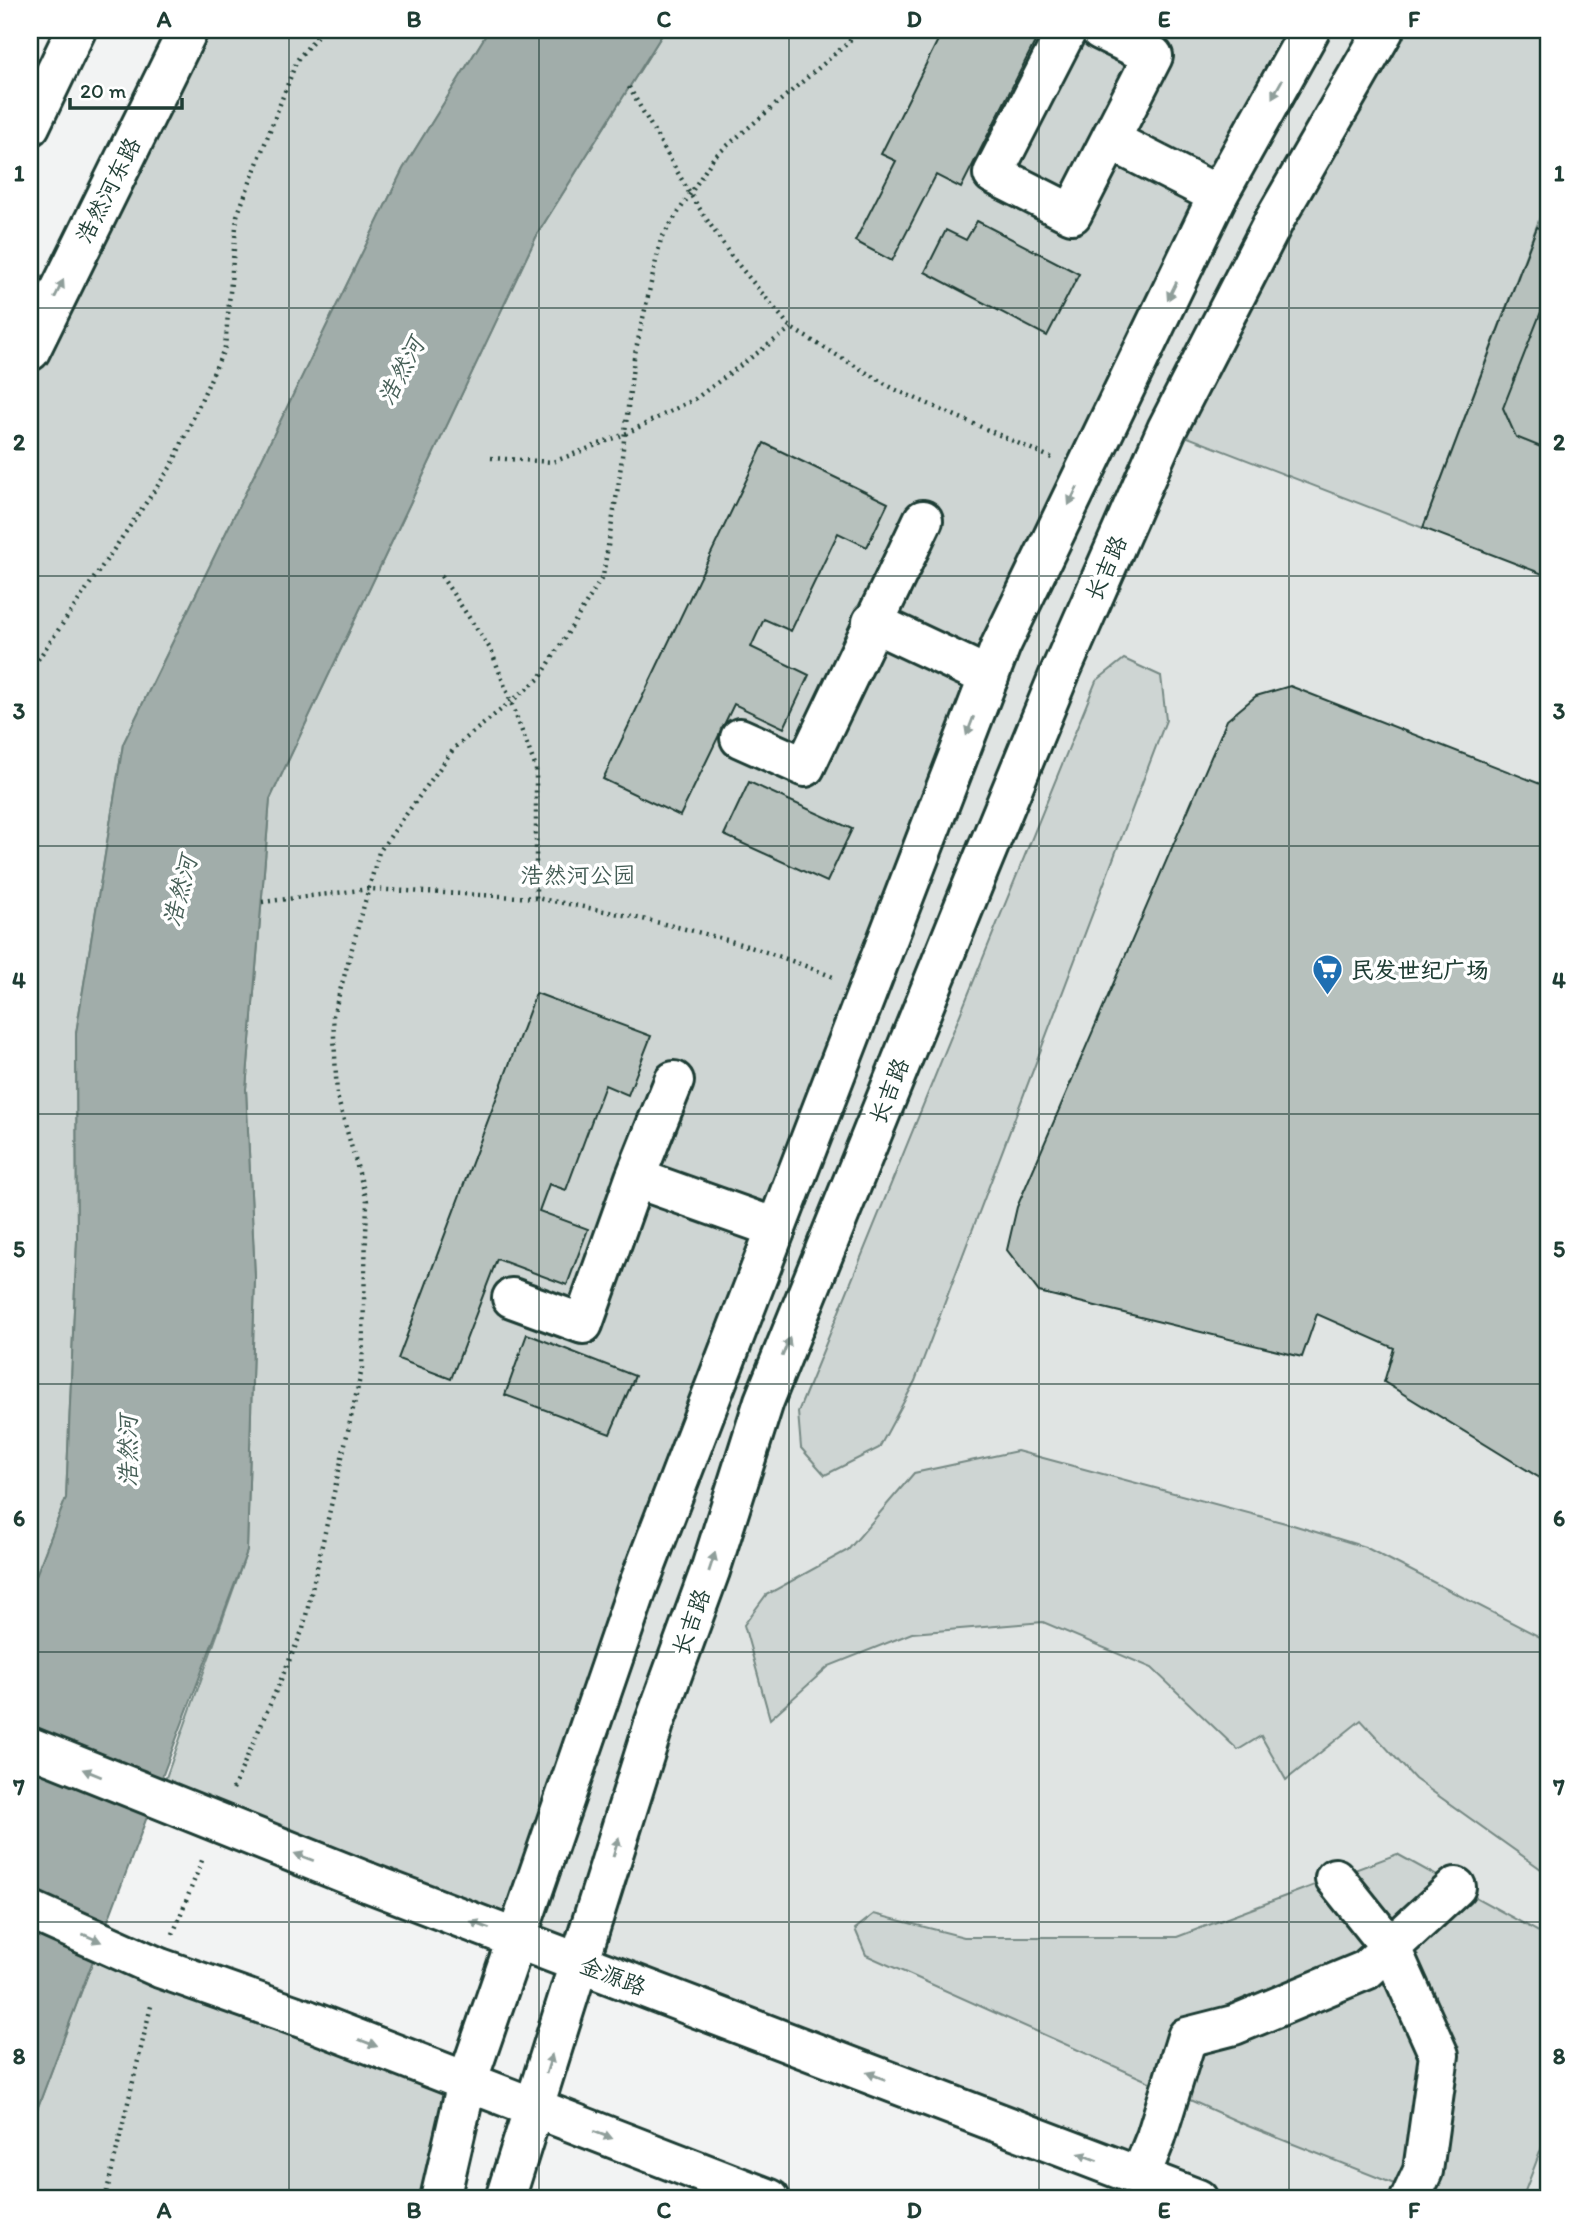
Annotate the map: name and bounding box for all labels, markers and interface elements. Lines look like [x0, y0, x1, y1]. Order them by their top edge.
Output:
text: A [156, 5, 172, 33]
text: B [407, 5, 422, 33]
text: C [657, 5, 672, 33]
text: D [906, 5, 922, 33]
text: E [1158, 5, 1171, 33]
text: F [1408, 5, 1421, 33]
scale bar [70, 66, 182, 110]
text: 20 m [80, 78, 127, 103]
one-way arrow [1271, 80, 1283, 99]
street label: 浩然河东路 [69, 132, 147, 248]
text: 1 [14, 159, 25, 187]
text: 1 [1554, 159, 1565, 187]
one-way arrow [53, 279, 64, 299]
one-way arrow [1166, 281, 1177, 301]
water label: 浩然河 [371, 329, 432, 409]
text: 2 [13, 428, 26, 456]
text: 2 [1553, 428, 1566, 456]
one-way arrow [1067, 486, 1079, 506]
street label: 长吉路 [1079, 531, 1133, 605]
text: 3 [13, 697, 26, 725]
text: 3 [1553, 697, 1566, 725]
one-way arrow [964, 715, 975, 736]
water label: 浩然河 [156, 848, 204, 929]
park label: 浩然河公园 [521, 861, 636, 889]
supermarket icon: 民发世纪广场 [1311, 953, 1345, 997]
place label: 民发世纪广场 [1351, 956, 1489, 984]
text: 4 [12, 966, 26, 994]
text: 4 [1552, 966, 1566, 994]
street label: 长吉路 [863, 1054, 915, 1128]
text: 5 [13, 1235, 25, 1263]
text: 5 [1553, 1235, 1565, 1263]
one-way arrow [781, 1336, 792, 1357]
water label: 浩然河 [113, 1411, 142, 1487]
text: 6 [13, 1504, 25, 1532]
text: 6 [1553, 1504, 1565, 1532]
one-way arrow [708, 1551, 718, 1572]
street label: 长吉路 [666, 1585, 716, 1659]
one-way arrow [82, 1767, 103, 1778]
text: 7 [12, 1773, 25, 1801]
text: 7 [1552, 1773, 1565, 1801]
one-way arrow [611, 1836, 621, 1857]
one-way arrow [293, 1852, 314, 1863]
one-way arrow [469, 1920, 490, 1931]
one-way arrow [82, 1932, 103, 1943]
street label: 金源路 [576, 1951, 650, 2001]
one-way arrow [358, 2038, 379, 2049]
text: 8 [13, 2042, 26, 2070]
text: 8 [1553, 2042, 1566, 2070]
one-way arrow [544, 2054, 554, 2075]
one-way arrow [865, 2071, 886, 2082]
one-way arrow [593, 2129, 614, 2140]
one-way arrow [1078, 2152, 1099, 2163]
text: A [156, 2196, 172, 2224]
text: B [407, 2196, 422, 2224]
text: C [657, 2196, 672, 2224]
text: D [906, 2196, 922, 2224]
text: E [1158, 2196, 1171, 2224]
text: F [1408, 2196, 1421, 2224]

